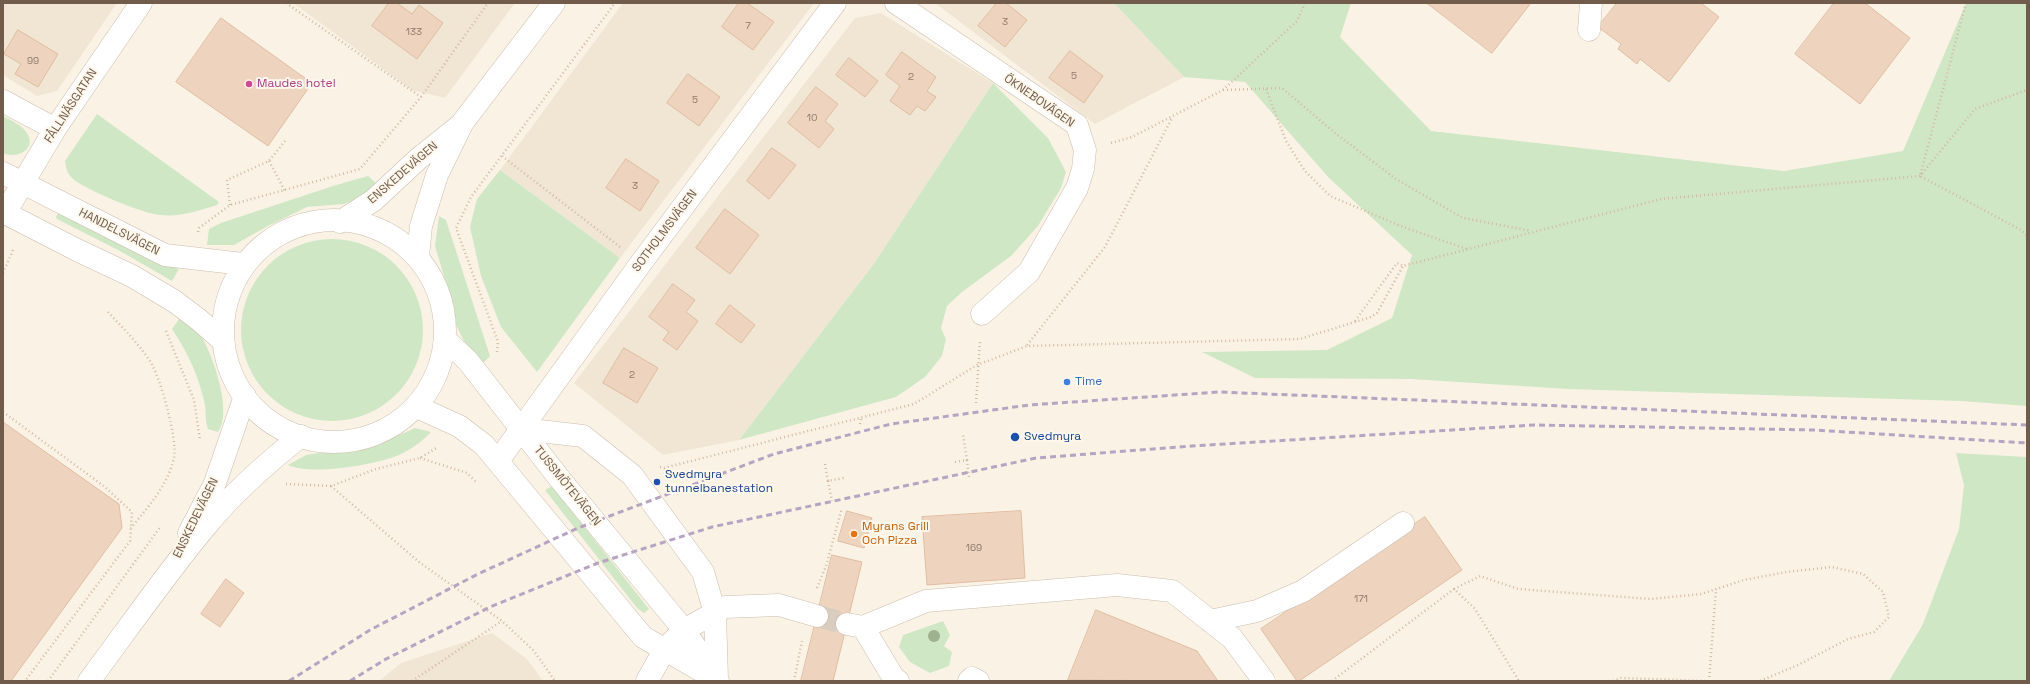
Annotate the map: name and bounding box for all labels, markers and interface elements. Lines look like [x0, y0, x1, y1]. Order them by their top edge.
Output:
house number: 3 [1002, 16, 1008, 28]
house number: 7 [745, 20, 751, 32]
house number: 133 [406, 26, 422, 38]
house number: 99 [27, 55, 39, 67]
street label: FÅLLNÄSGATAN [42, 66, 100, 146]
house number: 5 [1071, 70, 1077, 82]
house number: 2 [908, 71, 914, 83]
street label: ÖKNEBOVÄGEN [1001, 71, 1077, 131]
place label: Maudes hotel [257, 77, 336, 91]
marker: Maudes hotel [244, 79, 254, 89]
house number: 5 [692, 94, 698, 106]
house number: 10 [807, 112, 817, 124]
street label: ENSKEDEVÄGEN [365, 139, 441, 207]
house number: 3 [632, 180, 638, 192]
street label: SOTHOLMSVÄGEN [629, 187, 701, 275]
street label: HANDELSVÄGEN [76, 205, 162, 259]
house number: 2 [629, 369, 635, 381]
place label: Time [1075, 375, 1102, 389]
marker: Time [1062, 377, 1072, 387]
place label: Svedmyra [1024, 430, 1081, 444]
marker: Svedmyra [1009, 431, 1021, 443]
street label: TUSSMÖTEVÄGEN [530, 443, 604, 529]
place label: Svedmyra tunnelbanestation [665, 468, 773, 496]
street label: ENSKEDEVÄGEN [170, 475, 222, 561]
marker: Svedmyra tunnelbanestation [652, 477, 662, 487]
place label: Myrans Grill Och Pizza [862, 520, 929, 548]
marker: Myrans Grill Och Pizza [849, 529, 859, 539]
house number: 169 [966, 542, 982, 554]
house number: 171 [1354, 593, 1368, 605]

